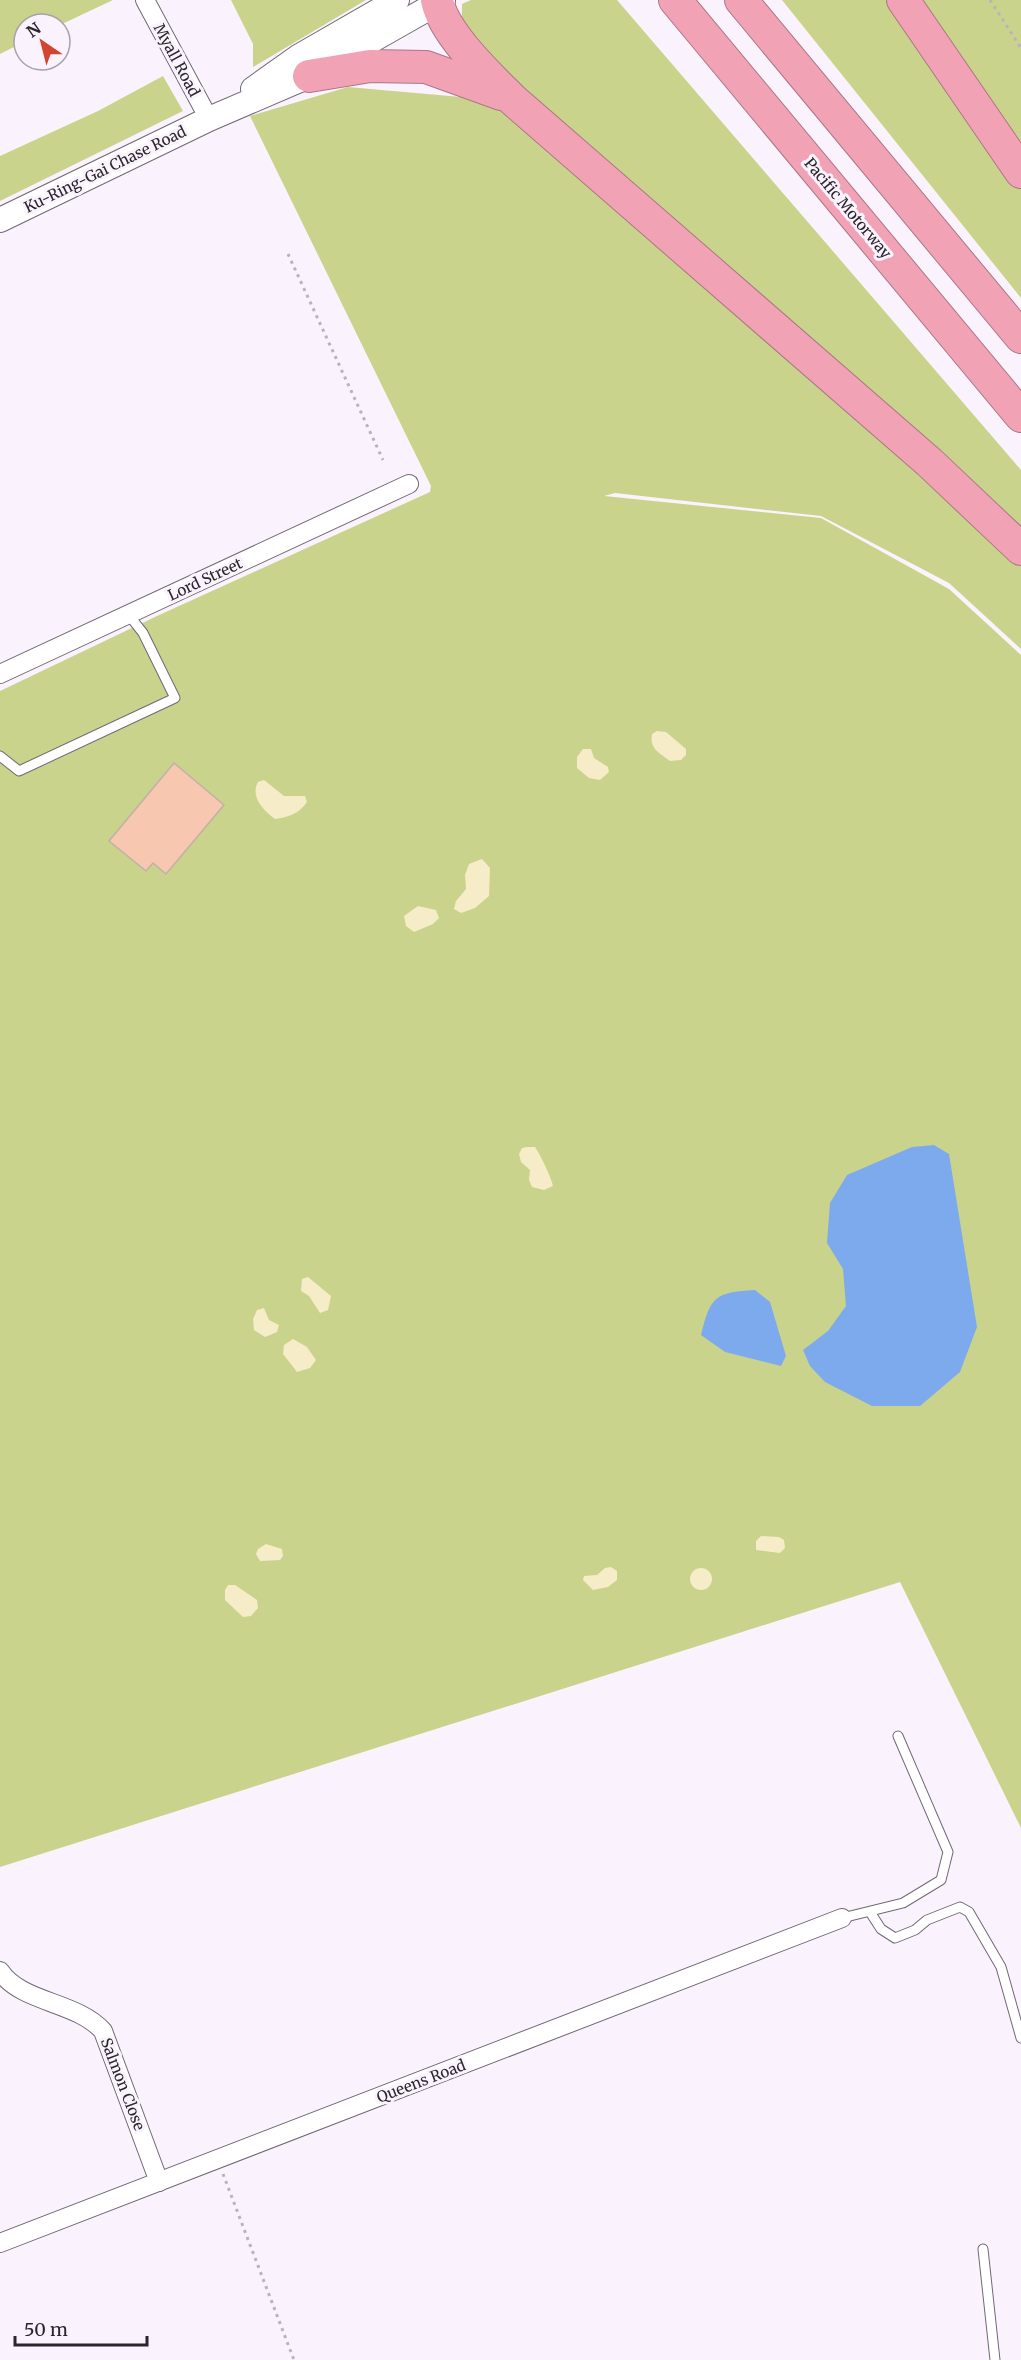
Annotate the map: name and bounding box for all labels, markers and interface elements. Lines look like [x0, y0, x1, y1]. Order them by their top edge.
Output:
north arrow [12, 12, 72, 72]
text: N [22, 18, 45, 42]
street label: Myall Road [150, 20, 204, 100]
street label: Ku-Ring-Gai Chase Road [21, 121, 189, 217]
street label: Pacific Motorway [800, 154, 896, 262]
street label: Lord Street [165, 553, 245, 605]
street label: Salmon Close [97, 2035, 149, 2133]
street label: Queens Road [374, 2055, 468, 2107]
scale bar [15, 2309, 147, 2347]
text: 50 m [24, 2318, 68, 2341]

